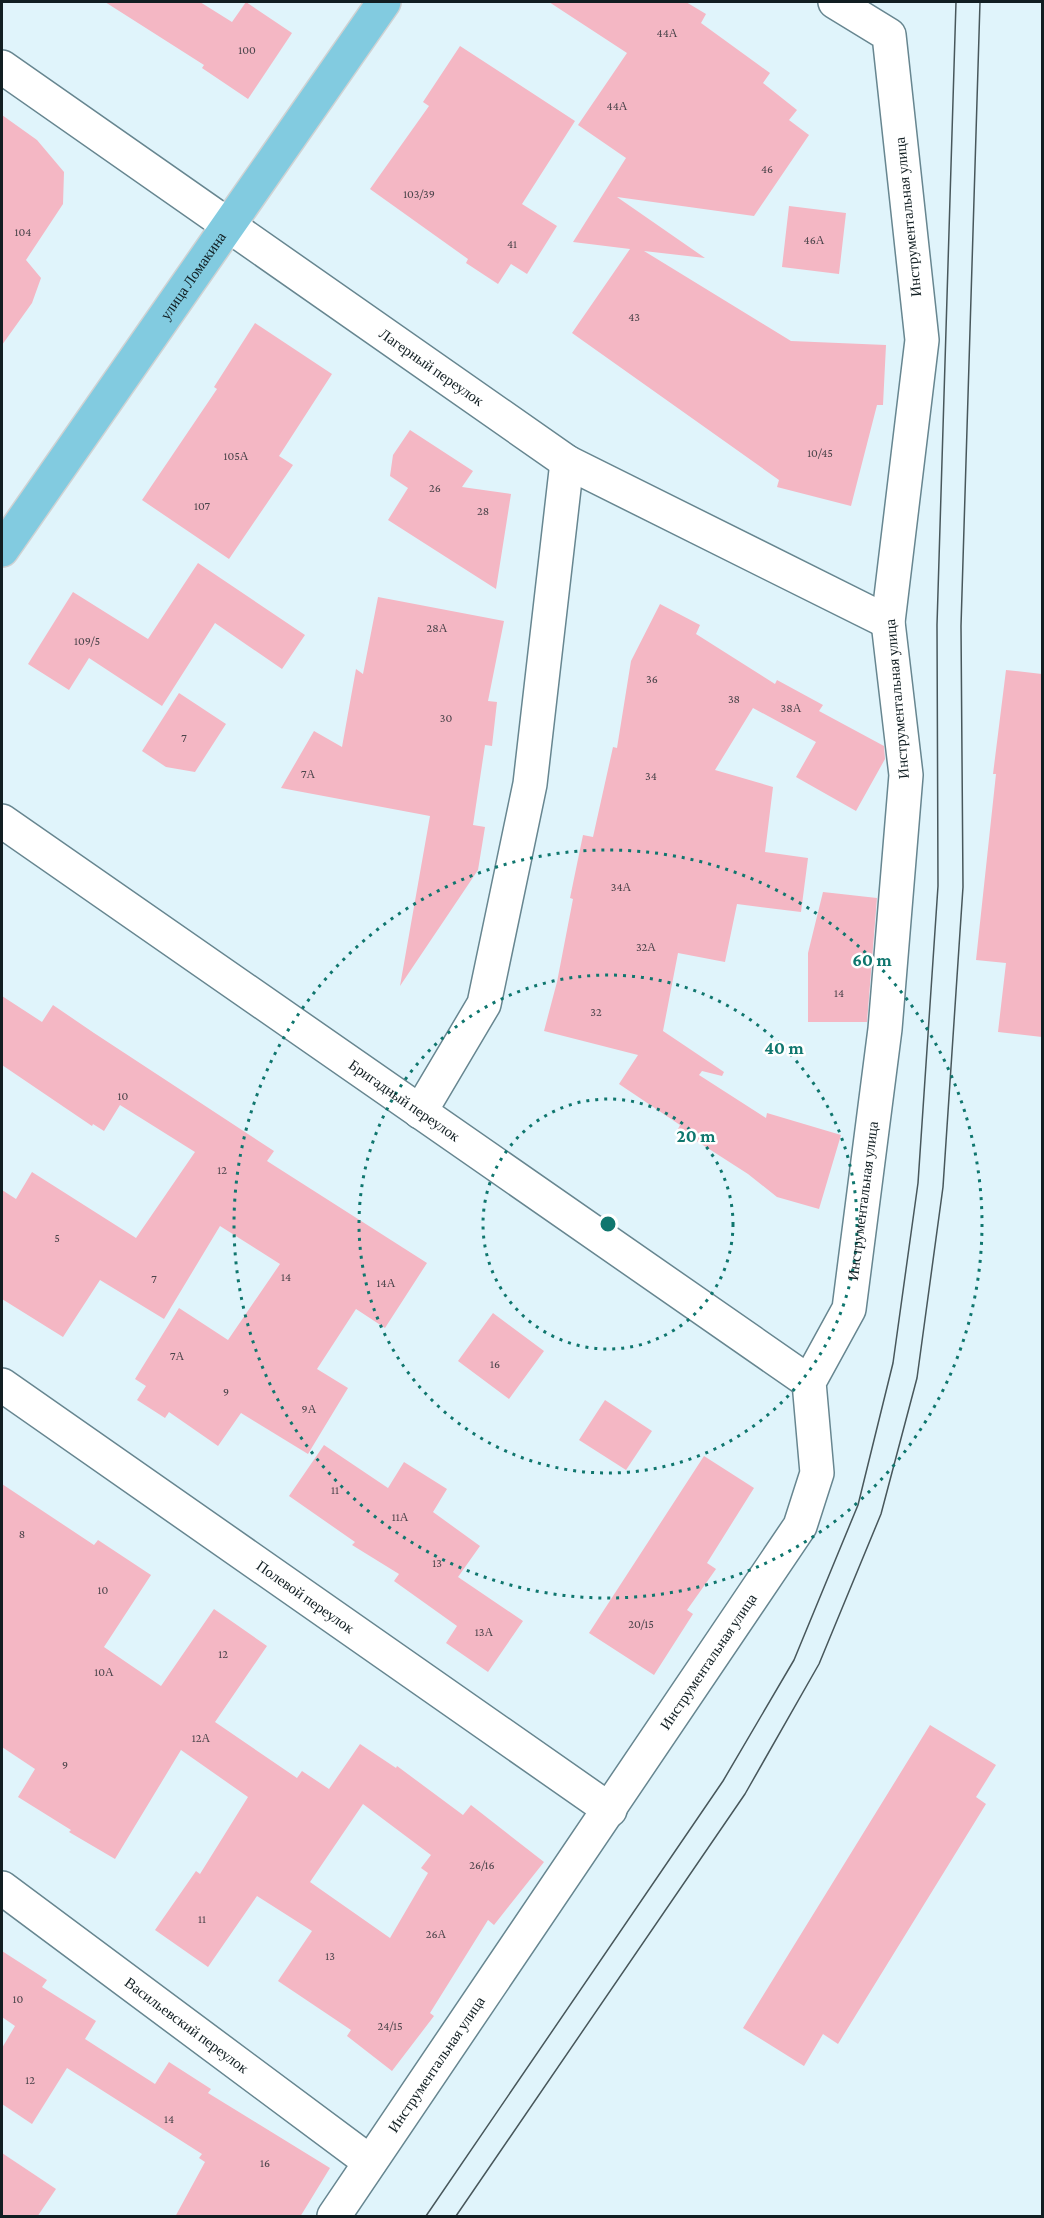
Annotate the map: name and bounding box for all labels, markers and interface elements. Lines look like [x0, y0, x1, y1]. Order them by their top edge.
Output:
house number: 44А [657, 26, 678, 40]
house number: 100 [238, 43, 256, 57]
house number: 44А [607, 99, 628, 113]
street label: Инструментальная улица [892, 136, 924, 298]
house number: 46 [761, 162, 773, 176]
house number: 103/39 [403, 187, 435, 201]
house number: 104 [15, 225, 31, 239]
street label: улица Ломакина [157, 229, 229, 323]
house number: 46А [804, 233, 825, 247]
house number: 41 [507, 237, 517, 251]
house number: 43 [628, 310, 640, 324]
street label: Лагерный переулок [376, 325, 487, 410]
house number: 10/45 [807, 446, 833, 460]
house number: 105А [223, 449, 249, 463]
house number: 26 [429, 481, 441, 495]
house number: 107 [194, 499, 210, 513]
house number: 28 [477, 504, 489, 518]
street label: Инструментальная улица [882, 618, 912, 780]
house number: 28А [427, 621, 448, 635]
house number: 109/5 [74, 634, 100, 648]
house number: 36 [646, 672, 658, 686]
house number: 38 [728, 692, 740, 706]
house number: 38А [781, 701, 802, 715]
house number: 30 [440, 711, 452, 725]
house number: 7 [181, 731, 187, 745]
house number: 7А [301, 767, 315, 781]
house number: 34 [645, 769, 657, 783]
house number: 34А [611, 880, 632, 894]
house number: 32А [636, 940, 656, 954]
text: 60 m [852, 950, 892, 970]
house number: 14 [834, 986, 844, 1000]
house number: 32 [590, 1005, 602, 1019]
text: 40 m [764, 1038, 804, 1058]
street label: Бригадный переулок [346, 1057, 463, 1145]
house number: 10 [118, 1089, 129, 1103]
street label: Инструментальная улица [845, 1120, 881, 1281]
text: 20 m [677, 1126, 716, 1146]
house number: 12 [217, 1163, 227, 1177]
centre of rings [598, 1214, 618, 1234]
house number: 5 [54, 1231, 60, 1245]
house number: 14 [281, 1270, 291, 1284]
house number: 7 [151, 1272, 157, 1286]
house number: 14А [377, 1276, 396, 1290]
house number: 7А [170, 1349, 184, 1363]
house number: 16 [490, 1357, 500, 1371]
house number: 9 [223, 1385, 229, 1399]
house number: 9А [302, 1402, 317, 1416]
house number: 11 [331, 1483, 339, 1497]
house number: 11А [392, 1510, 409, 1524]
house number: 8 [19, 1527, 25, 1541]
house number: 13 [432, 1556, 442, 1570]
street label: Полевой переулок [253, 1557, 358, 1637]
house number: 10 [98, 1583, 109, 1597]
street label: Инструментальная улица [657, 1590, 760, 1733]
house number: 20/15 [628, 1617, 654, 1631]
house number: 13А [475, 1625, 494, 1639]
house number: 12 [218, 1647, 228, 1661]
house number: 10А [94, 1665, 114, 1679]
house number: 12А [192, 1731, 211, 1745]
house number: 9 [62, 1758, 68, 1772]
house number: 26/16 [469, 1858, 495, 1872]
house number: 11 [198, 1912, 206, 1926]
house number: 26А [426, 1927, 447, 1941]
house number: 13 [325, 1949, 335, 1963]
street label: Васильевский переулок [122, 1974, 252, 2077]
house number: 10 [13, 1992, 24, 2006]
street label: Инструментальная улица [385, 1993, 488, 2135]
house number: 24/15 [377, 2019, 403, 2033]
house number: 12 [25, 2073, 35, 2087]
house number: 14 [164, 2112, 174, 2126]
house number: 16 [260, 2156, 270, 2170]

